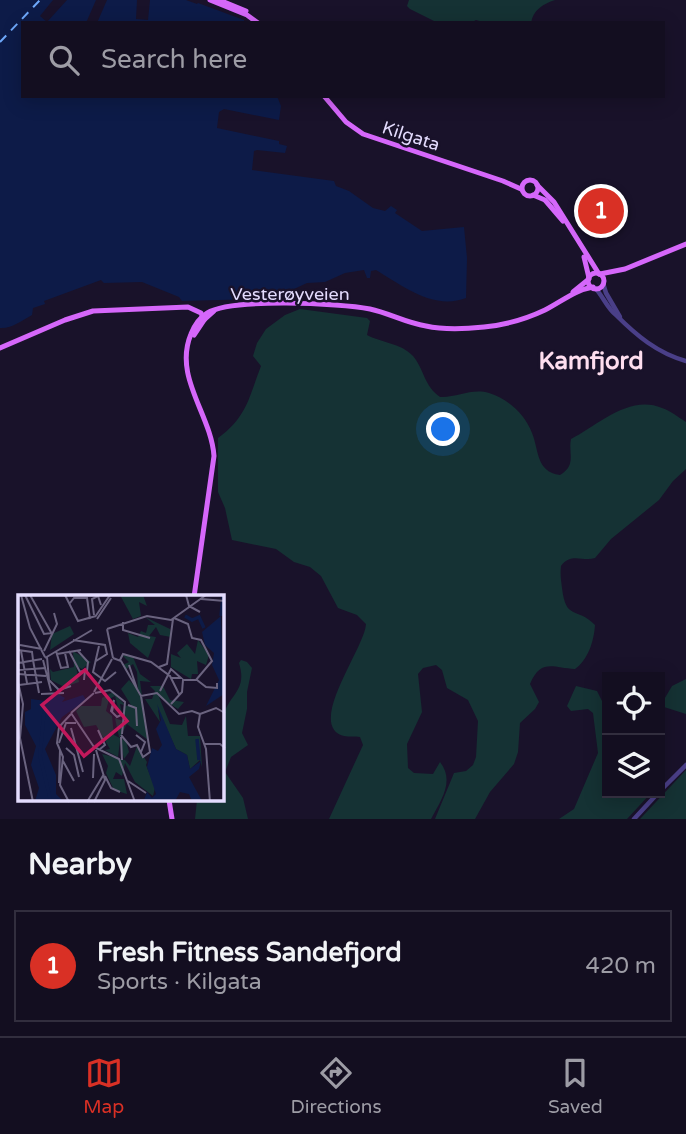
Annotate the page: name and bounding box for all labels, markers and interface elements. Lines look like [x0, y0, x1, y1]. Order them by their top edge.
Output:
search box [21, 21, 665, 98]
icon: search [45, 41, 83, 79]
text: Search here [101, 44, 247, 75]
street label: Kilgata [379, 116, 443, 156]
pin: 1 [578, 185, 624, 237]
street label: Vesterøyveien [230, 283, 350, 305]
district label: Kamfjord [538, 347, 644, 376]
your location [426, 412, 460, 446]
inset map [18, 595, 224, 802]
map controls [602, 672, 665, 798]
button: locate [602, 672, 665, 735]
button: layers [602, 735, 665, 798]
text: Nearby [28, 846, 132, 883]
text: Fresh Fitness Sandefjord [97, 937, 402, 968]
text: 1 [46, 952, 60, 980]
text: 420 m [586, 952, 656, 980]
text: Sports · Kilgata [97, 968, 262, 996]
tab: Map [83, 1054, 124, 1118]
tab: Directions [291, 1054, 382, 1118]
tab: Saved [548, 1054, 603, 1118]

